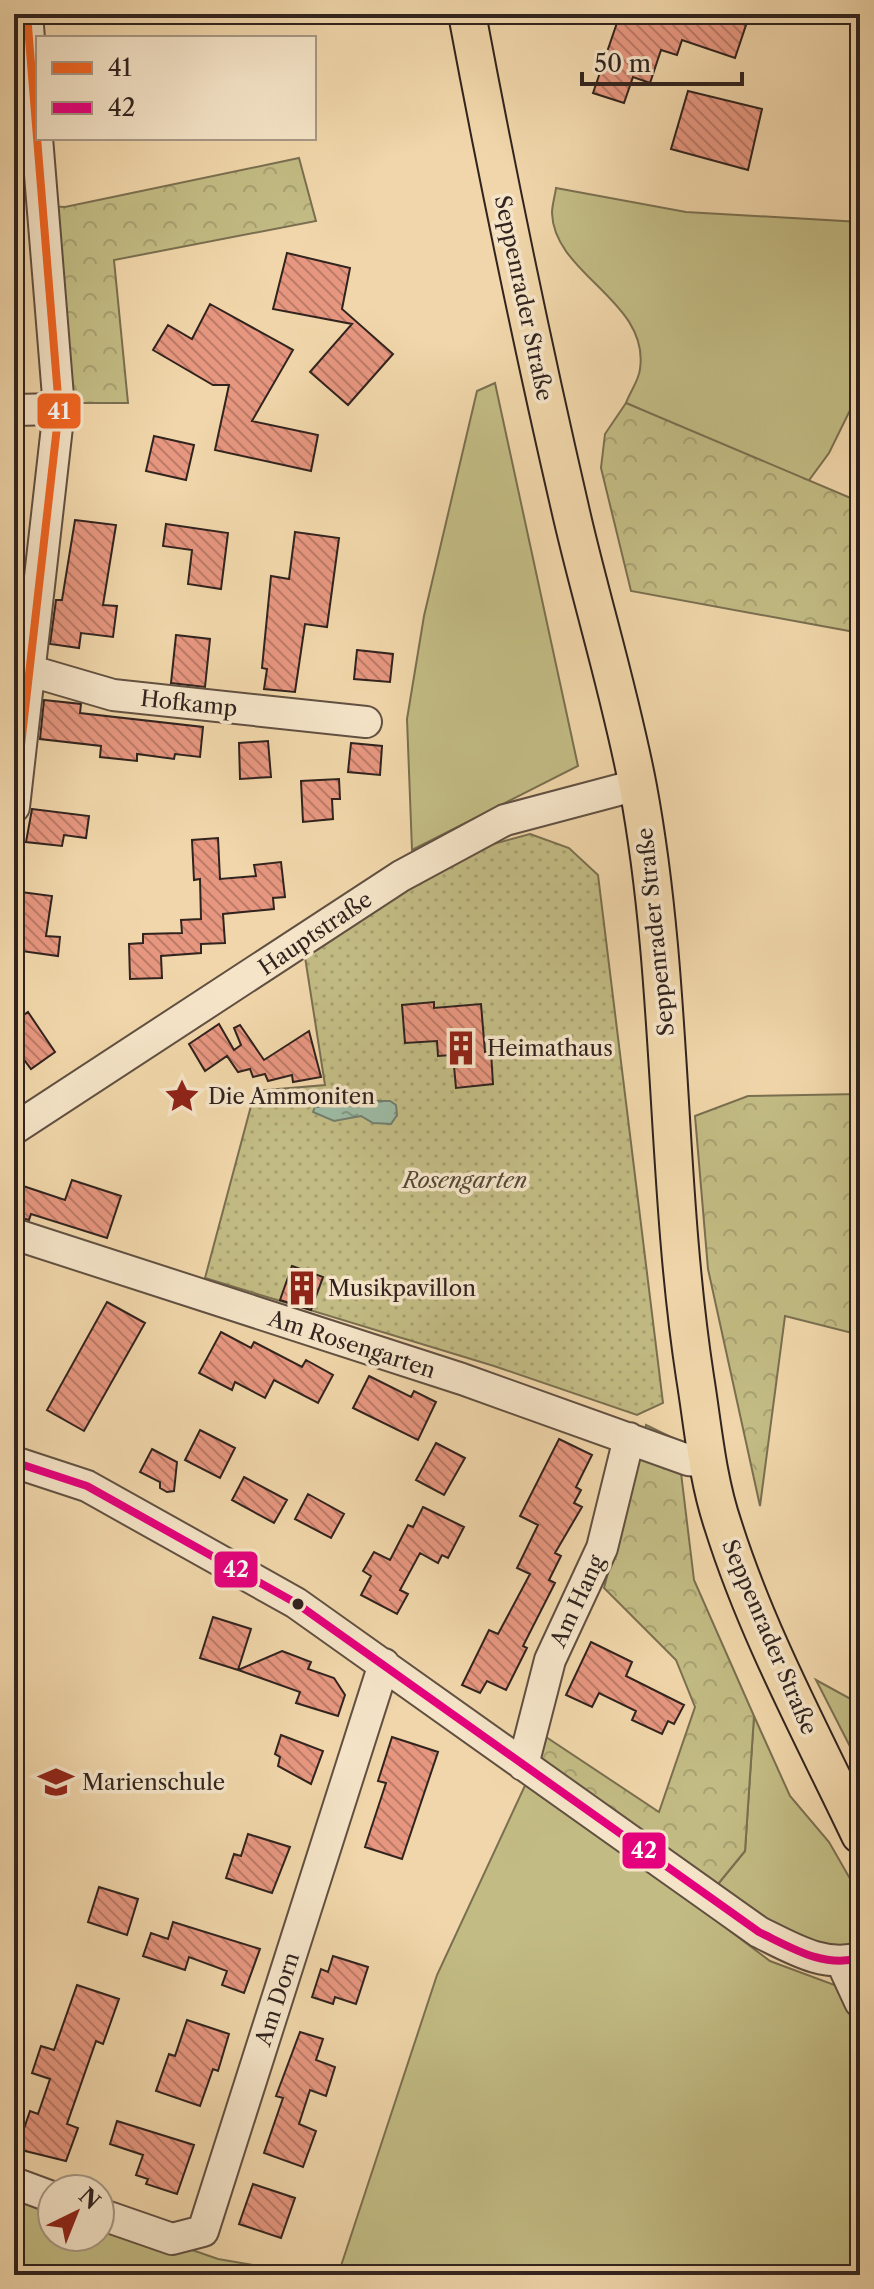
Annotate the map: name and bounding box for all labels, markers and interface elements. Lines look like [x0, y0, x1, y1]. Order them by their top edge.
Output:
legend [36, 36, 316, 140]
scale bar [582, 36, 742, 86]
text: 50 m [594, 49, 651, 78]
text: 41 [108, 53, 132, 82]
text: 42 [108, 93, 136, 122]
street label: Seppenrader Straße [489, 193, 558, 403]
line badge: 41 [36, 392, 82, 430]
text: 41 [48, 398, 71, 425]
street label: Hofkamp [139, 685, 239, 722]
street label: Seppenrader Straße [631, 826, 680, 1037]
street label: Hauptstraße [254, 886, 377, 981]
building icon: Heimathaus [442, 1029, 480, 1067]
place label: Heimathaus [487, 1035, 613, 1062]
place icon: Die Ammoniten [163, 1077, 201, 1115]
place label: Die Ammoniten [208, 1083, 375, 1110]
park label: Rosengarten [401, 1167, 527, 1194]
building icon: Musikpavillon [283, 1269, 321, 1307]
place label: Musikpavillon [328, 1275, 476, 1302]
street label: Am Rosengarten [264, 1304, 439, 1384]
street label: Seppenrader Straße [716, 1536, 823, 1739]
line badge: 42 [213, 1550, 259, 1589]
street label: Am Hang [544, 1551, 611, 1652]
text: 42 [223, 1556, 249, 1583]
unlabelled marker [290, 1596, 306, 1612]
school or university icon: Marienschule [37, 1763, 75, 1801]
place label: Marienschule [82, 1769, 225, 1796]
line badge: 42 [621, 1831, 667, 1870]
text: 42 [631, 1837, 657, 1864]
street label: Am Dorn [249, 1949, 305, 2050]
north arrow [36, 2173, 116, 2253]
text: N [73, 2182, 105, 2215]

